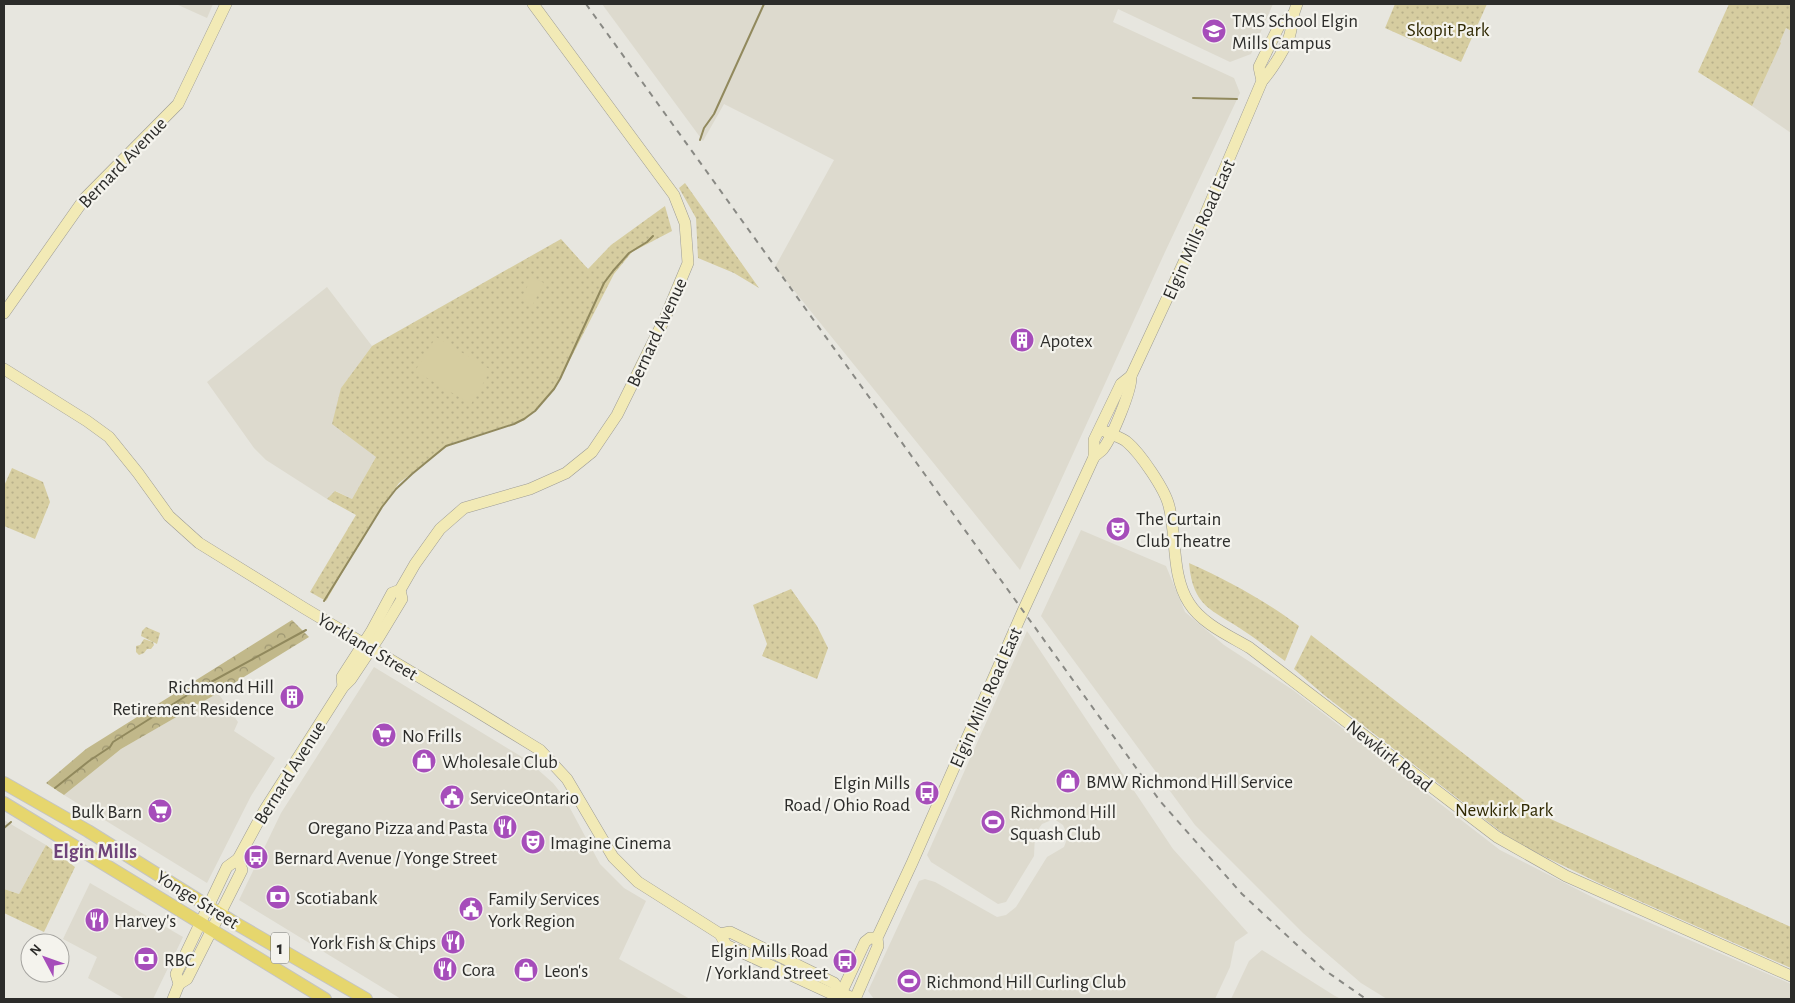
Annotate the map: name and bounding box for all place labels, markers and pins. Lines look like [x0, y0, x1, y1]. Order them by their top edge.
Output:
place label: TMS School Elgin Mills Campus [1232, 12, 1358, 53]
school or university icon: TMS School Elgin Mills Campus [1201, 18, 1227, 44]
building icon: Apotex [1009, 327, 1035, 353]
place label: Apotex [1040, 332, 1092, 351]
place label: The Curtain Club Theatre [1136, 510, 1231, 551]
theatre icon: The Curtain Club Theatre [1105, 516, 1131, 542]
place label: Richmond Hill Retirement Residence [112, 678, 274, 719]
building icon: Richmond Hill Retirement Residence [279, 684, 305, 710]
supermarket icon: No Frills [371, 722, 397, 748]
place label: No Frills [402, 727, 462, 746]
shop icon: Wholesale Club [411, 748, 437, 774]
place label: Wholesale Club [442, 753, 558, 772]
shop icon: BMW Richmond Hill Service [1055, 768, 1081, 794]
place label: BMW Richmond Hill Service [1086, 773, 1293, 792]
place label: Elgin Mills Road / Ohio Road [784, 774, 910, 815]
bus stop icon: Elgin Mills Road / Ohio Road [914, 780, 940, 806]
public building icon: ServiceOntario [439, 784, 465, 810]
place label: ServiceOntario [470, 789, 579, 808]
supermarket icon: Bulk Barn [147, 798, 173, 824]
place label: Bulk Barn [71, 803, 142, 822]
place label: Richmond Hill Squash Club [1010, 803, 1116, 844]
sports icon: Richmond Hill Squash Club [980, 809, 1006, 835]
restaurant icon: Oregano Pizza and Pasta [492, 814, 518, 840]
place label: Oregano Pizza and Pasta [308, 819, 488, 838]
theatre icon: Imagine Cinema [520, 829, 546, 855]
place label: Imagine Cinema [550, 834, 672, 853]
bus stop icon: Bernard Avenue / Yonge Street [243, 844, 269, 870]
place label: Bernard Avenue / Yonge Street [274, 849, 497, 868]
bank icon: Scotiabank [265, 884, 291, 910]
place label: Scotiabank [296, 889, 378, 908]
place label: Family Services York Region [488, 890, 599, 931]
public building icon: Family Services York Region [458, 896, 484, 922]
restaurant icon: Harvey's [84, 907, 110, 933]
place label: Harvey's [114, 912, 176, 931]
restaurant icon: York Fish & Chips [440, 929, 466, 955]
place label: York Fish & Chips [310, 934, 436, 953]
place label: Elgin Mills Road / Yorkland Street [706, 942, 828, 983]
bank icon: RBC [133, 946, 159, 972]
bus stop icon: Elgin Mills Road / Yorkland Street [832, 948, 858, 974]
place label: RBC [164, 951, 195, 970]
restaurant icon: Cora [432, 956, 458, 982]
shop icon: Leon's [513, 957, 539, 983]
place label: Cora [462, 961, 496, 980]
place label: Leon's [544, 962, 588, 981]
sports icon: Richmond Hill Curling Club [896, 968, 922, 994]
place label: Richmond Hill Curling Club [926, 973, 1126, 992]

